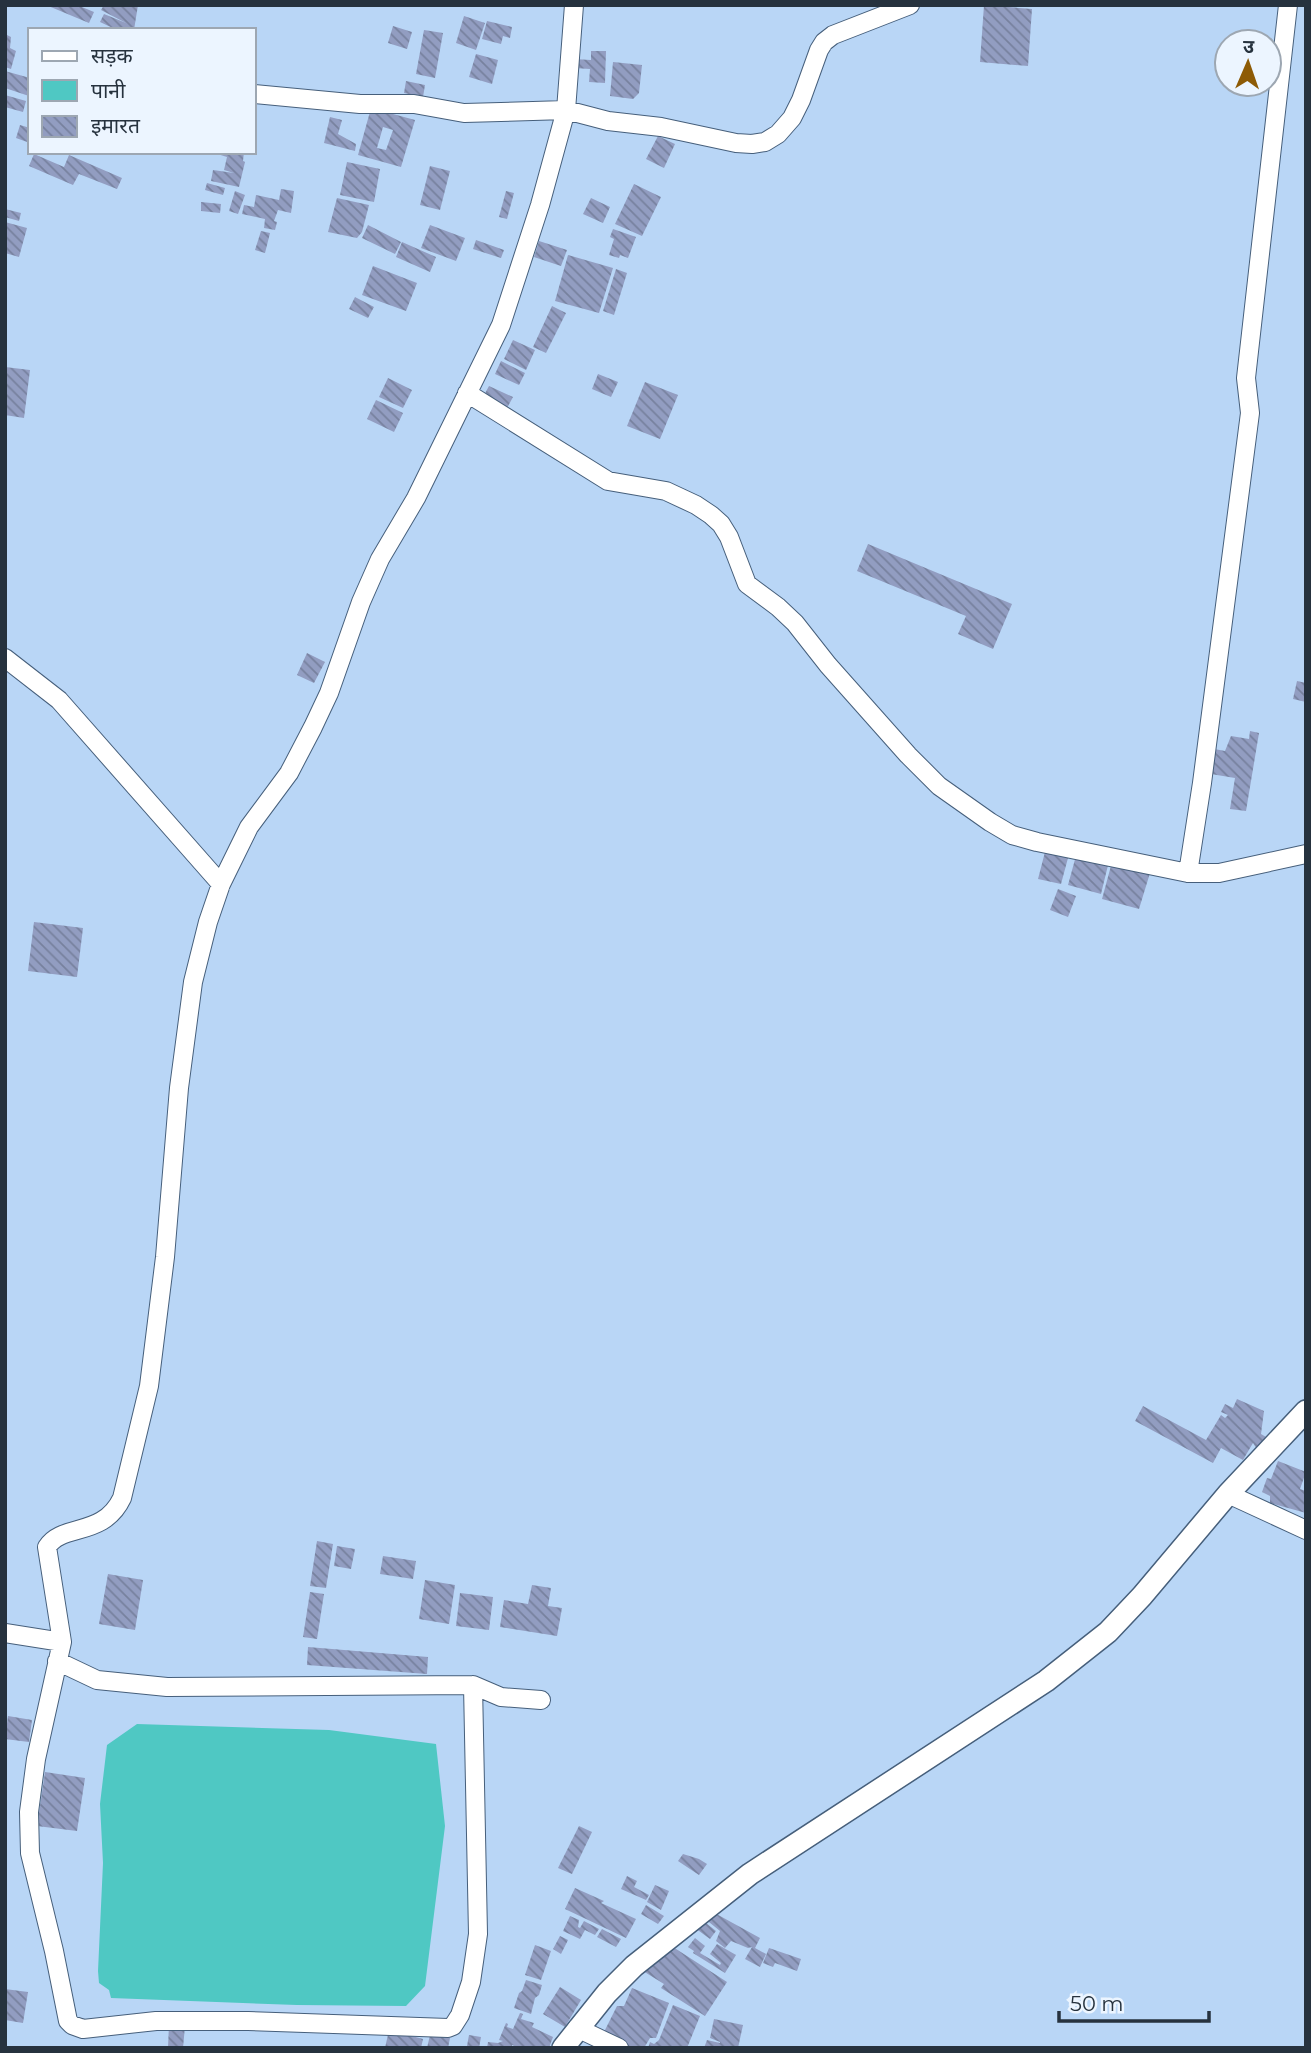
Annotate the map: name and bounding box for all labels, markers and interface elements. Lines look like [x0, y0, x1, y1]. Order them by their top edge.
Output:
legend [28, 28, 256, 154]
north arrow [1213, 28, 1283, 98]
text: उ [1243, 35, 1255, 58]
text: सड़क [91, 43, 133, 68]
text: पानी [91, 78, 126, 103]
text: इमारत [91, 113, 141, 138]
scale bar [1059, 1980, 1210, 2024]
text: 50 m [1070, 1991, 1124, 2016]

